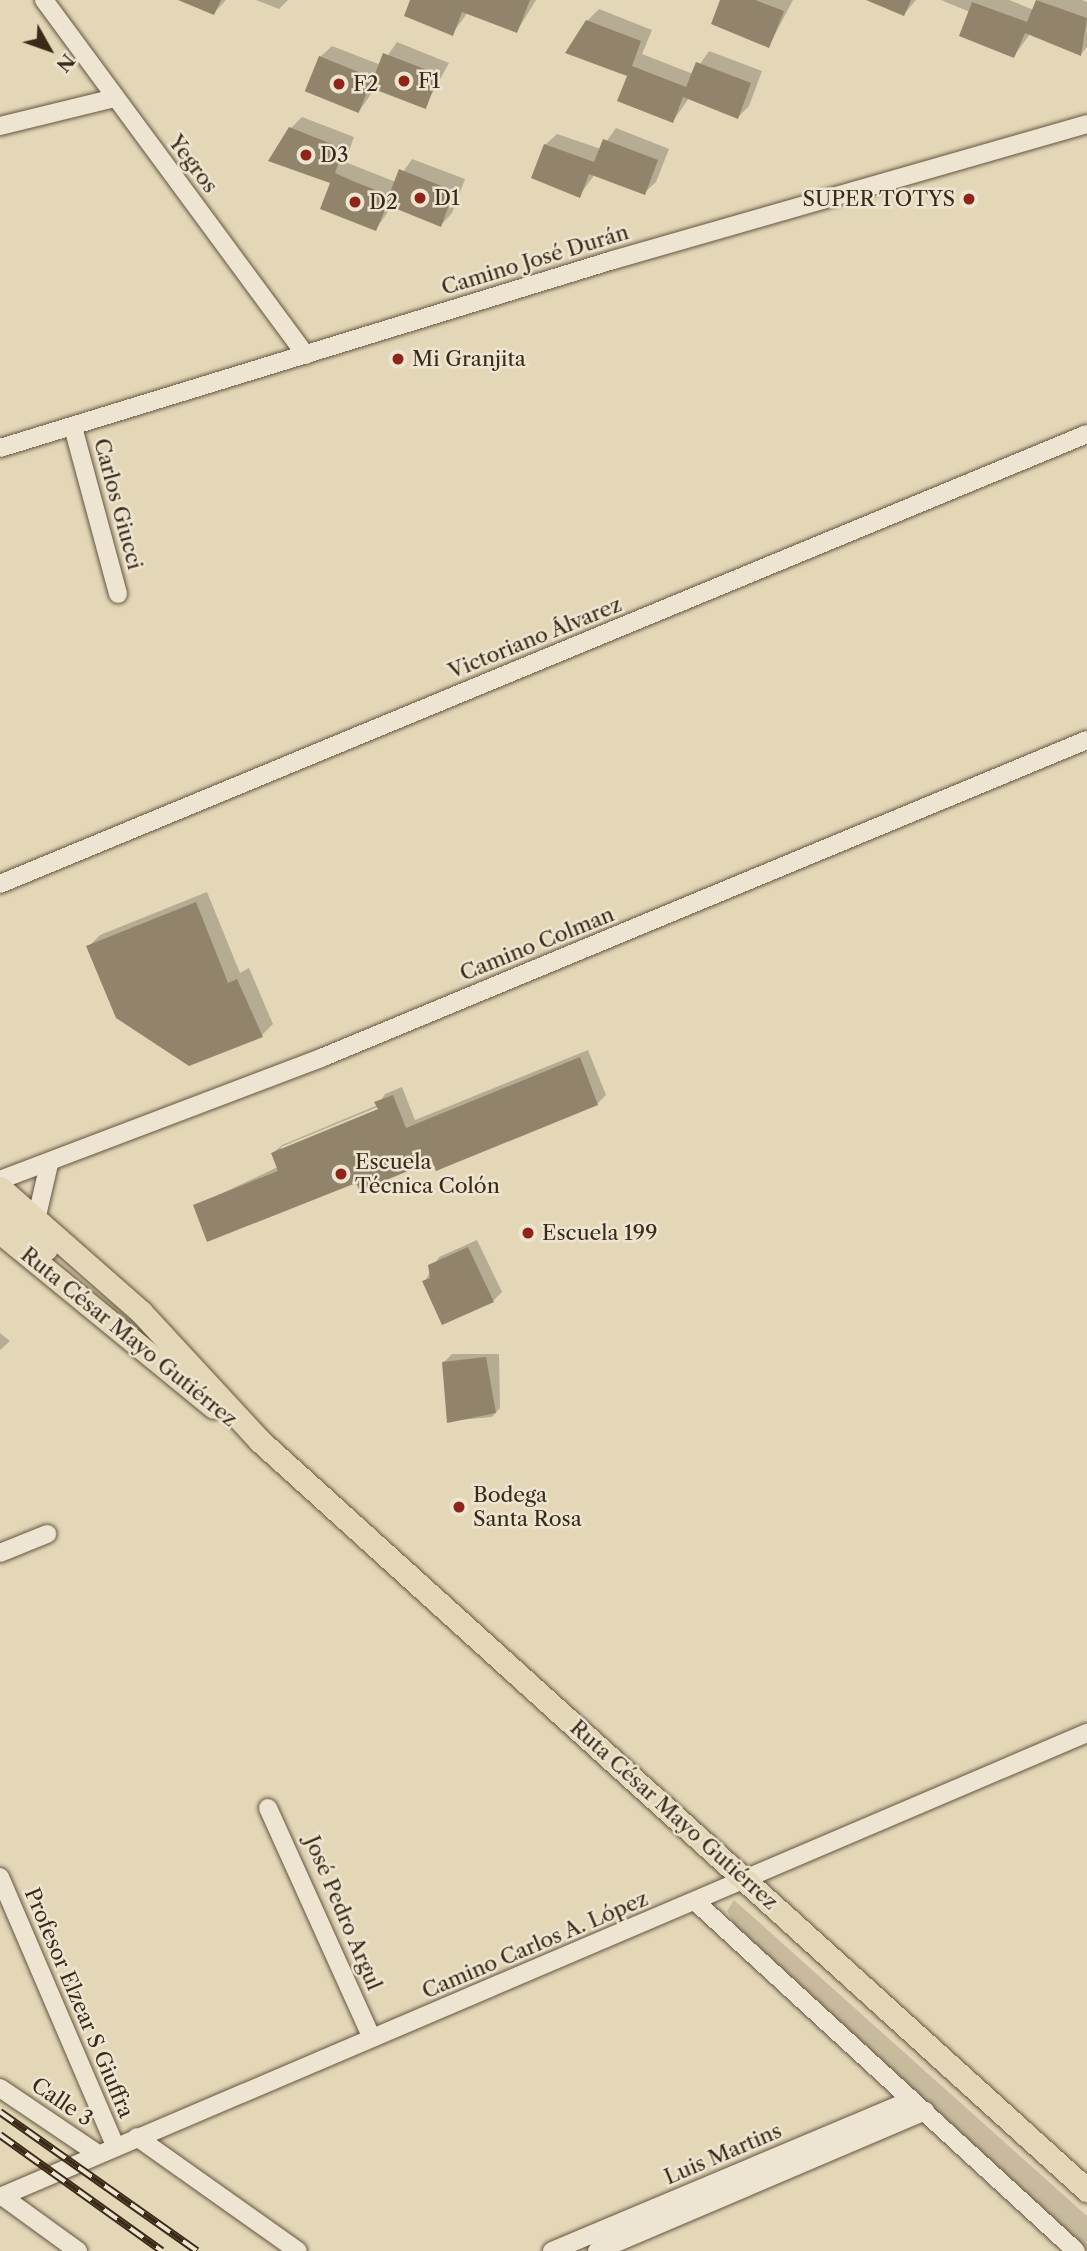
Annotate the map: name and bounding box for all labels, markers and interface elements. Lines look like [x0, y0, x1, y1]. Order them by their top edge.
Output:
north arrow [14, 14, 84, 84]
text: N [51, 49, 80, 77]
place label: F1 [418, 68, 440, 94]
place label: F2 [353, 71, 379, 97]
marker: F1 [396, 73, 412, 89]
marker: F2 [331, 76, 347, 92]
street label: Yegros [163, 130, 223, 198]
place label: D3 [320, 142, 349, 168]
marker: D3 [298, 147, 314, 163]
place label: D1 [434, 185, 460, 211]
place label: SUPER TOTYS [801, 186, 955, 212]
place label: D2 [369, 189, 398, 215]
marker: D1 [412, 190, 428, 206]
marker: SUPER TOTYS [961, 191, 977, 207]
marker: D2 [347, 194, 363, 210]
street label: Camino José Durán [438, 220, 632, 300]
place label: Mi Granjita [412, 346, 526, 372]
marker: Mi Granjita [390, 351, 406, 367]
street label: Carlos Giucci [88, 436, 148, 572]
street label: Victoriano Álvarez [444, 592, 626, 684]
street label: Camino Colman [456, 902, 618, 986]
place label: Escuela Técnica Colón [355, 1149, 500, 1199]
marker: Escuela Técnica Colón [333, 1166, 349, 1182]
place label: Escuela 199 [542, 1220, 658, 1246]
marker: Escuela 199 [520, 1225, 536, 1241]
street label: Ruta César Mayo Gutiérrez [16, 1242, 242, 1432]
place label: Bodega Santa Rosa [473, 1482, 582, 1532]
marker: Bodega Santa Rosa [451, 1499, 467, 1515]
street label: Ruta César Mayo Gutiérrez [565, 1715, 783, 1915]
street label: José Pedro Argul [299, 1832, 387, 1994]
street label: Profesor Elzear S Giuffra [19, 1884, 139, 2122]
street label: Camino Carlos A. López [418, 1886, 652, 2004]
street label: Calle 3 [26, 2072, 98, 2132]
street label: Luis Martins [661, 2118, 785, 2190]

